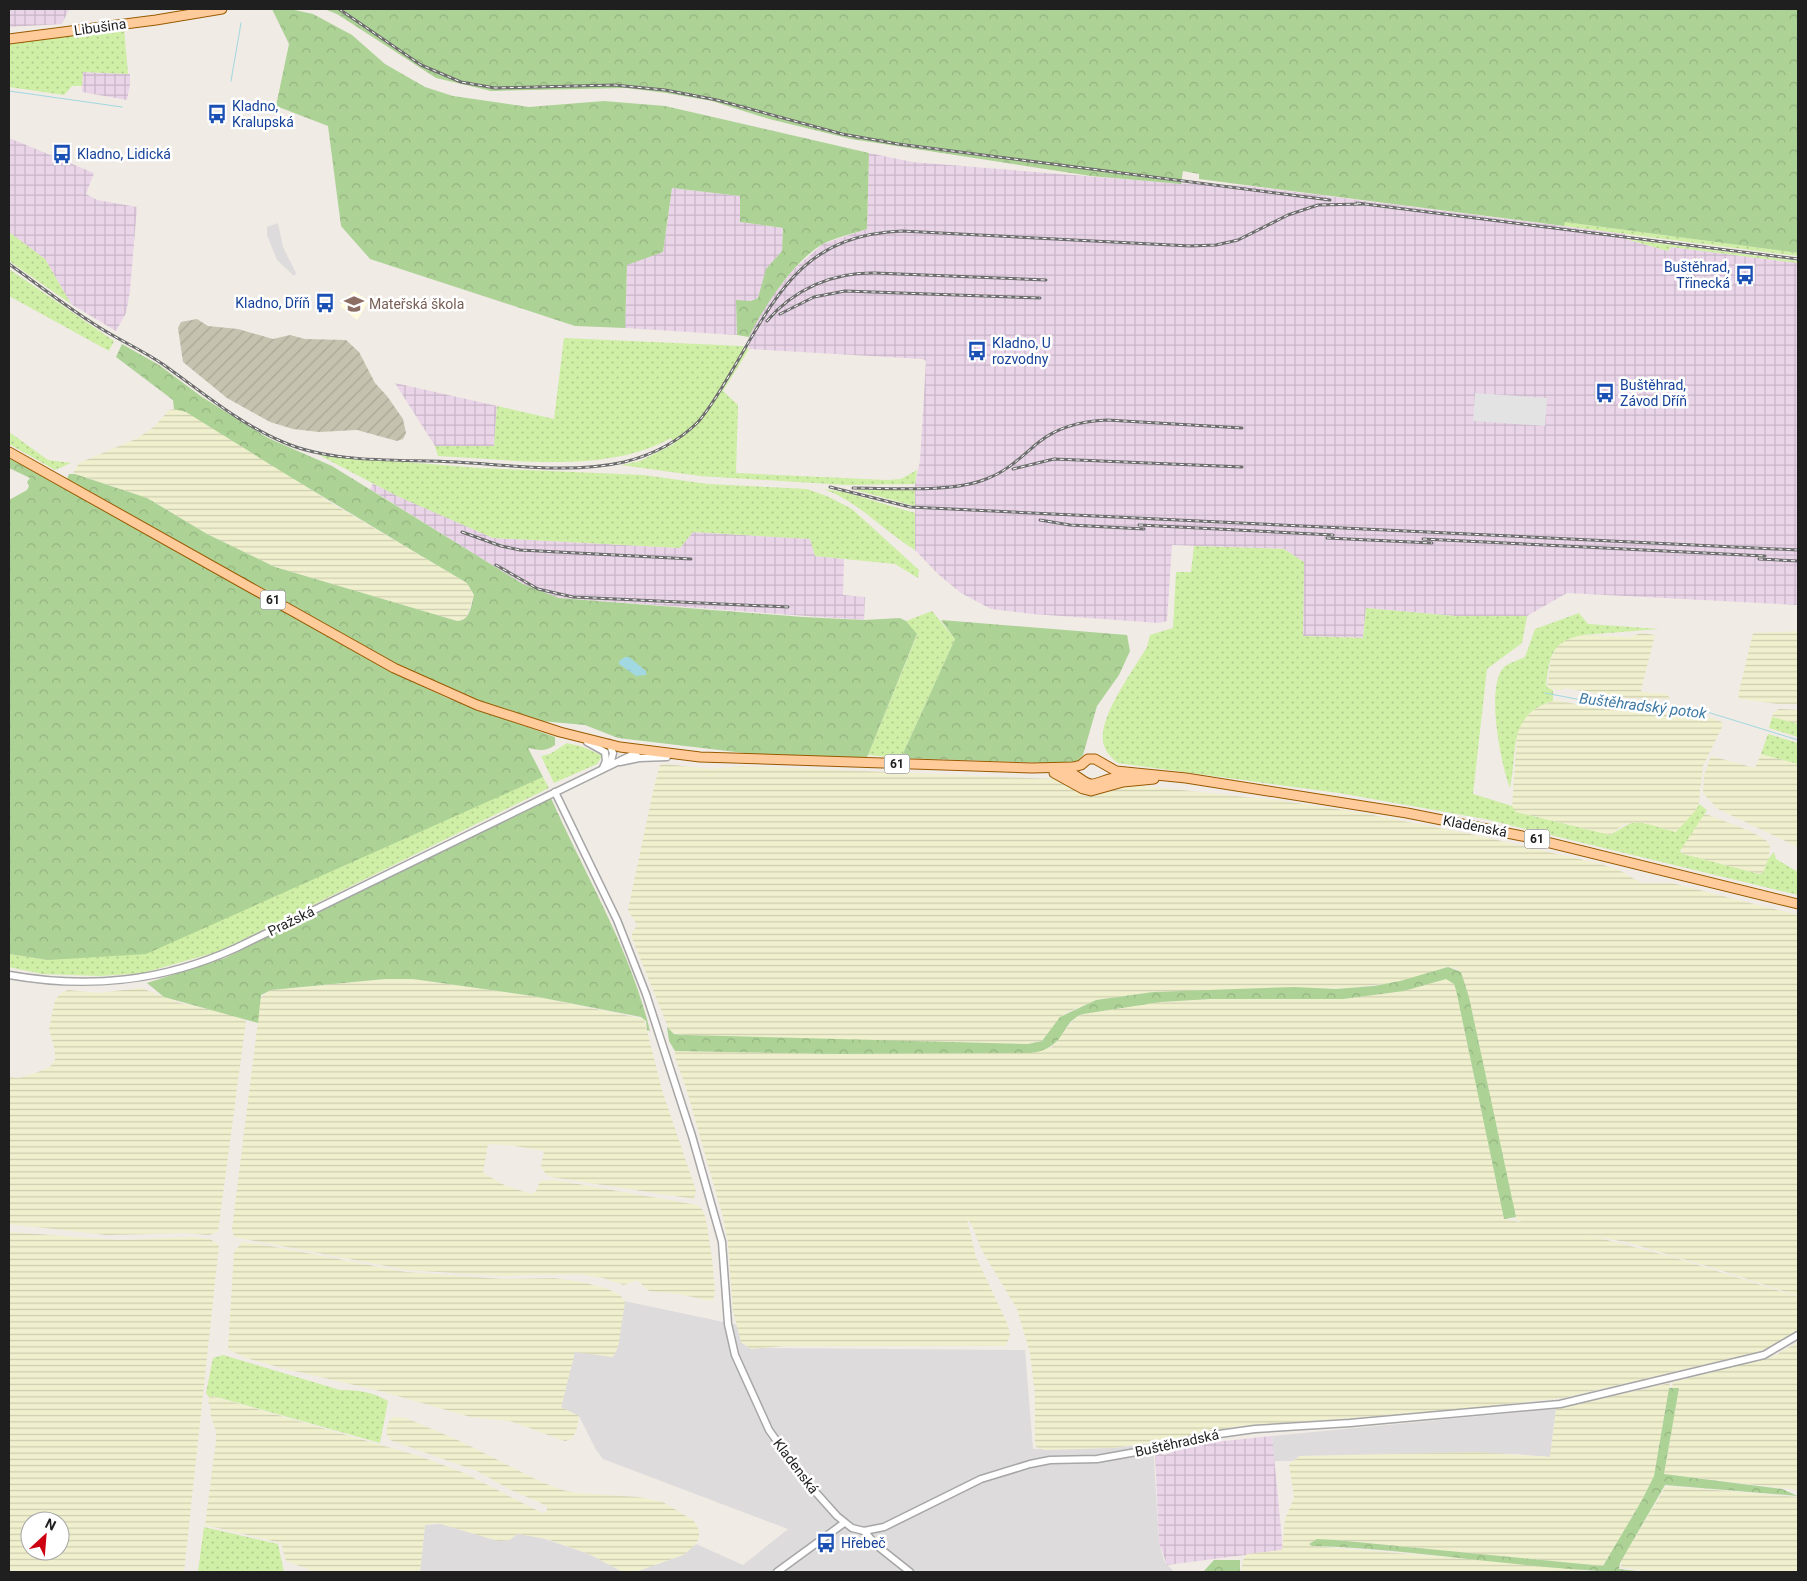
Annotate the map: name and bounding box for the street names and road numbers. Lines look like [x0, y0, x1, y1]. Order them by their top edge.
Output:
street label: Libušina [73, 15, 127, 39]
road number: 61 [260, 590, 286, 610]
road number: 61 [884, 754, 910, 774]
street label: Kladenská [1442, 812, 1508, 840]
road number: 61 [1524, 830, 1550, 849]
street label: Pražská [265, 903, 317, 939]
street label: Buštěhradská [1134, 1426, 1220, 1460]
street label: Kladenská [770, 1435, 822, 1497]

